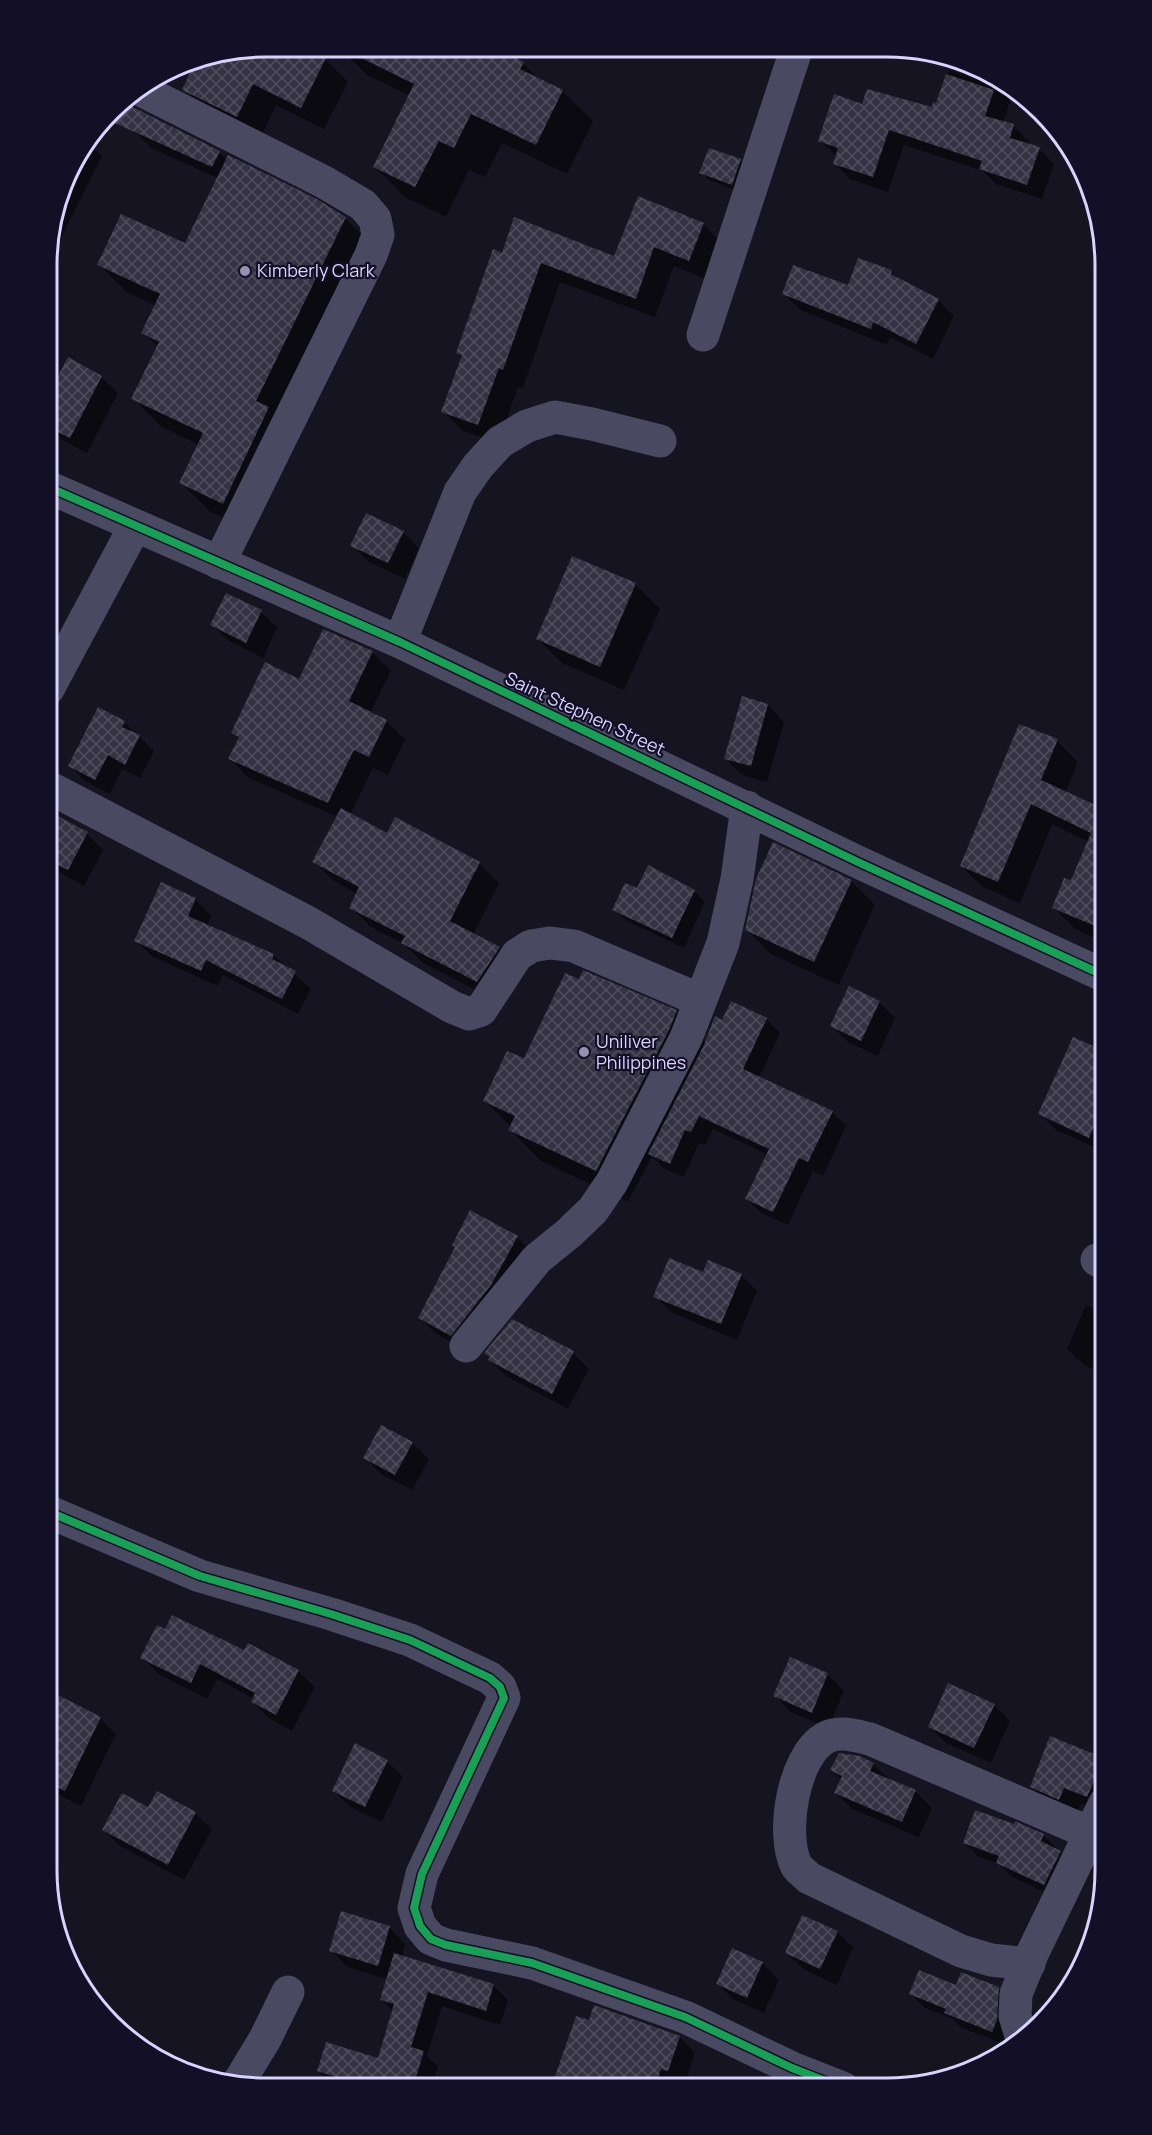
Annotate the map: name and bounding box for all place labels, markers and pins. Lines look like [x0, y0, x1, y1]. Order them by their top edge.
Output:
place label: Kimberly Clark [257, 258, 376, 282]
marker: Kimberly Clark [238, 264, 252, 278]
place label: Uniliver Philippines [596, 1029, 686, 1074]
marker: Uniliver Philippines [577, 1045, 591, 1059]

